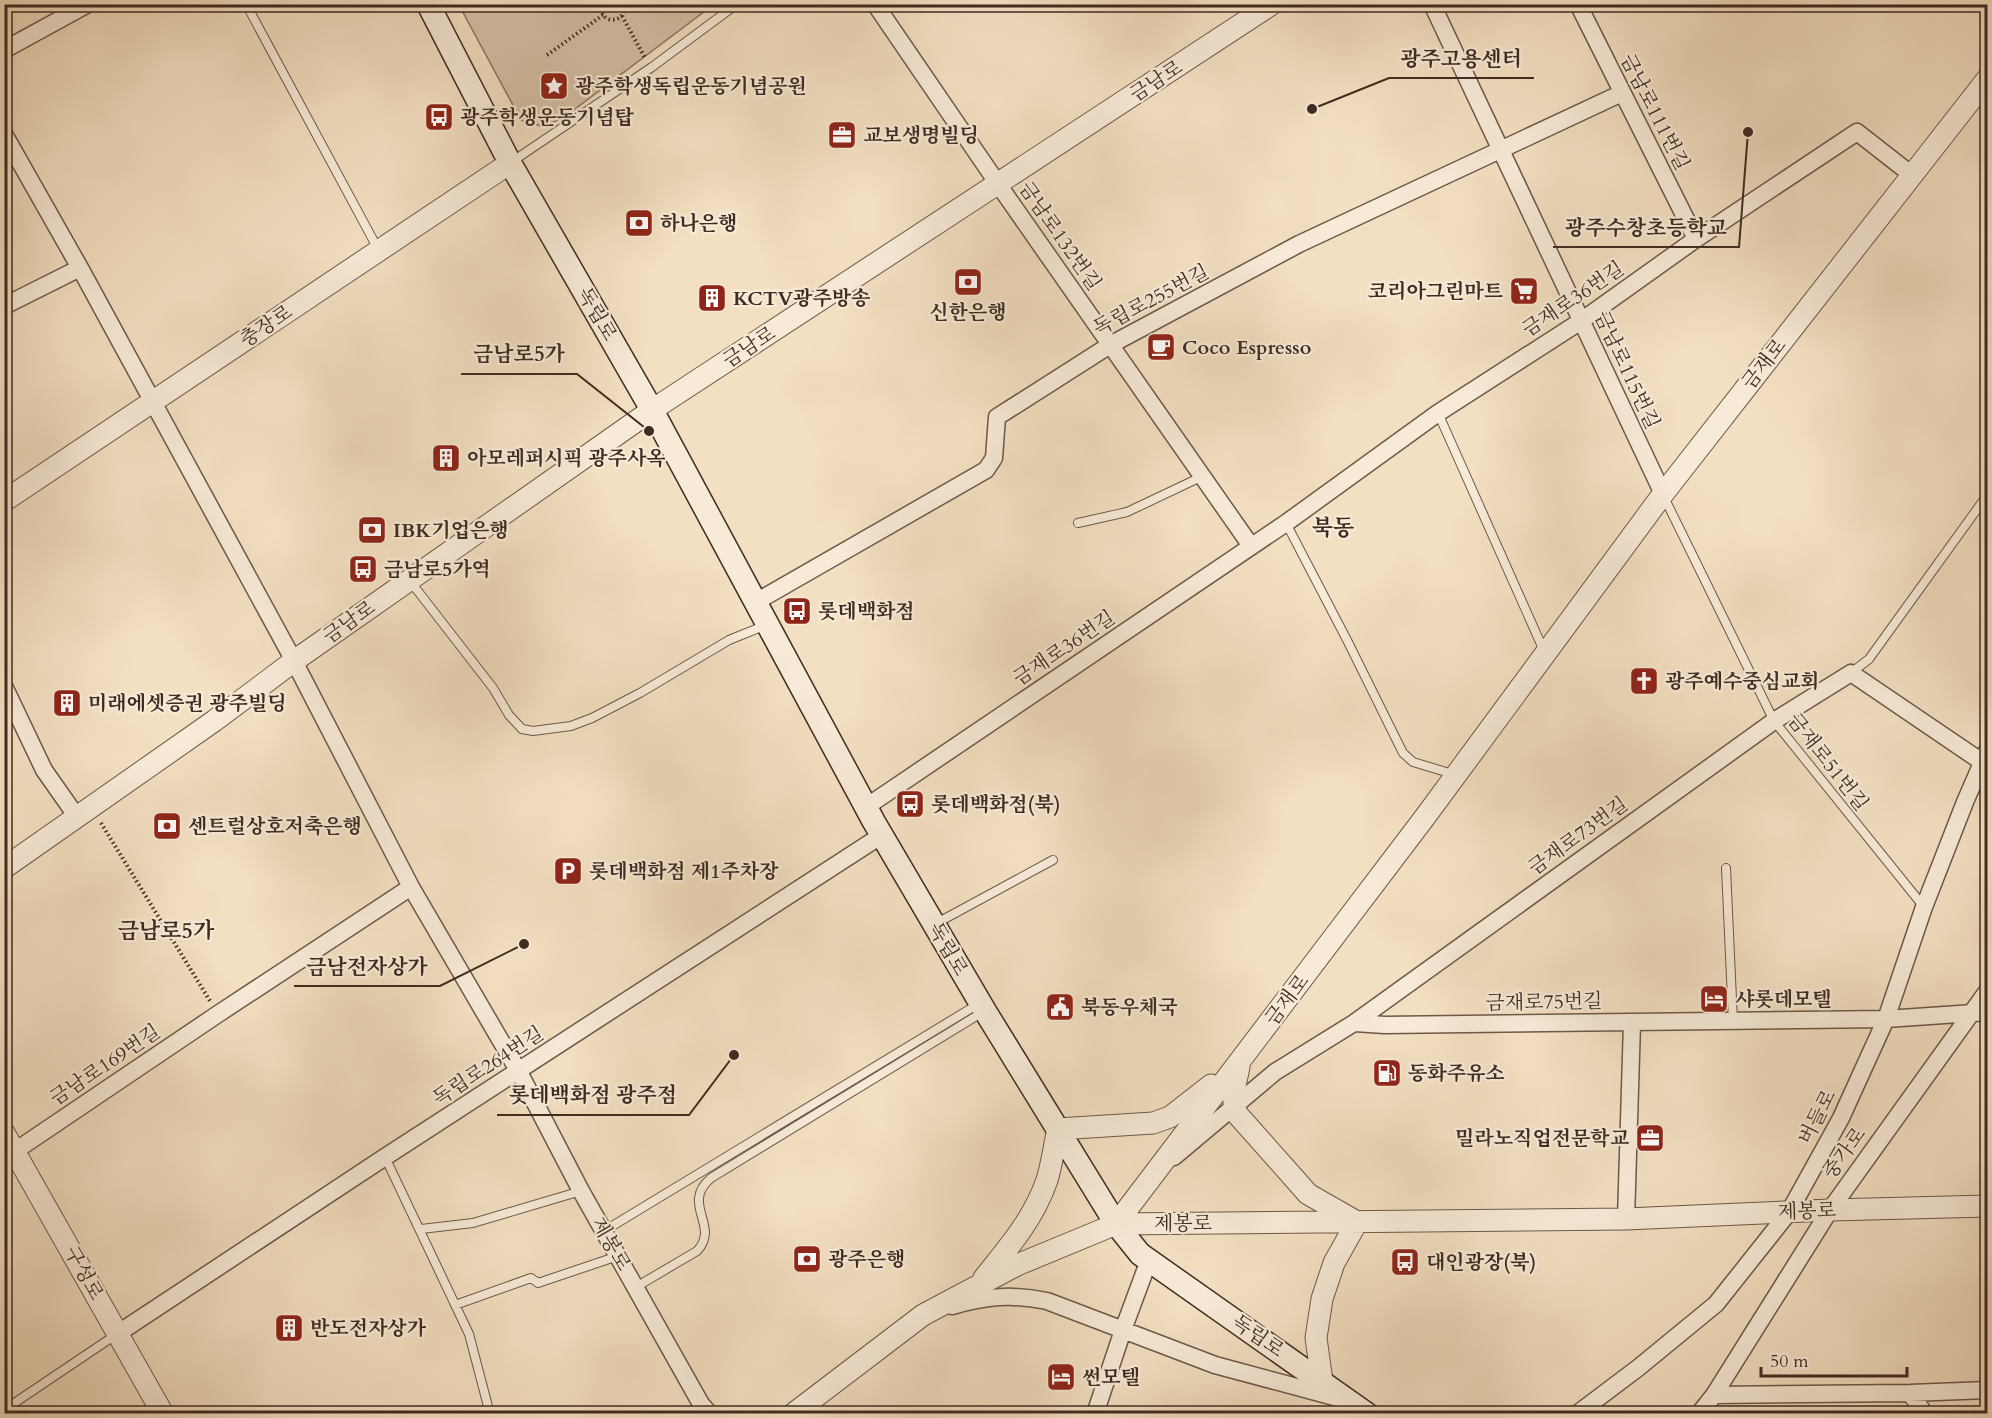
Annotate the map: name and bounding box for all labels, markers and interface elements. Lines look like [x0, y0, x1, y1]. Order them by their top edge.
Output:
callout: 광주고용센터 [1389, 39, 1534, 78]
text: 광주고용센터 [1400, 45, 1522, 74]
street label: 금남로111번길 [1614, 49, 1696, 175]
street label: 금남로 [1124, 54, 1188, 108]
place icon: 광주학생독립운동기념공원 [538, 70, 570, 102]
place label: 광주학생독립운동기념공원 [575, 73, 807, 100]
bus stop icon: 광주학생운동기념탑 [423, 101, 455, 133]
place label: 광주학생운동기념탑 [460, 104, 635, 131]
office icon: 교보생명빌딩 [826, 119, 858, 151]
place label: 교보생명빌딩 [863, 122, 979, 149]
street label: 금남로132번길 [1012, 176, 1108, 296]
bank icon: 하나은행 [623, 207, 655, 239]
callout: 광주수창초등학교 [1553, 208, 1739, 247]
place label: 하나은행 [660, 210, 737, 237]
text: 광주수창초등학교 [1565, 214, 1727, 243]
street label: 금재로36번길 [1517, 255, 1629, 343]
street label: 독립로255번길 [1088, 258, 1214, 342]
bank icon: 신한은행 [952, 266, 984, 298]
supermarket icon: 코리아그린마트 [1508, 275, 1540, 307]
place label: 코리아그린마트 [1368, 278, 1503, 305]
street label: 독립로 [571, 282, 623, 346]
building icon: KCTV광주방송 [696, 282, 728, 314]
place label: KCTV광주방송 [733, 285, 870, 312]
street label: 충장로 [234, 299, 298, 353]
place label: 신한은행 [929, 299, 1007, 326]
street label: 금남로115번길 [1588, 307, 1666, 433]
street label: 금남로 [717, 320, 781, 374]
cafe icon: Coco Espresso [1145, 331, 1177, 363]
street label: 금재로 [1736, 333, 1792, 395]
place label: Coco Espresso [1182, 334, 1311, 361]
callout: 금남로5가 [461, 335, 577, 374]
text: 금남로5가 [473, 340, 566, 369]
building icon: 아모레퍼시픽 광주사옥 [430, 442, 462, 474]
place label: 아모레퍼시픽 광주사옥 [467, 445, 666, 472]
district label: 북동 [1312, 513, 1354, 543]
bank icon: IBK기업은행 [356, 514, 388, 546]
place label: IBK기업은행 [393, 517, 509, 544]
bus stop icon: 금남로5가역 [347, 553, 379, 585]
place label: 금남로5가역 [384, 556, 491, 583]
street label: 금남로 [318, 594, 380, 650]
bus stop icon: 롯데백화점 [781, 595, 813, 627]
place label: 롯데백화점 [818, 598, 915, 625]
street label: 금재로36번길 [1008, 604, 1120, 692]
church icon: 광주예수중심교회 [1628, 665, 1660, 697]
place label: 광주예수중심교회 [1665, 668, 1820, 695]
building icon: 미래에셋증권 광주빌딩 [51, 687, 83, 719]
place label: 미래에셋증권 광주빌딩 [88, 690, 287, 717]
street label: 금재로51번길 [1781, 708, 1875, 816]
bus stop icon: 롯데백화점(북) [894, 788, 926, 820]
place label: 롯데백화점(북) [931, 791, 1061, 818]
street label: 금재로73번길 [1523, 791, 1633, 881]
bank icon: 센트럴상호저축은행 [151, 810, 183, 842]
place label: 센트럴상호저축은행 [188, 813, 362, 840]
parking icon: 롯데백화점 제1주차장 [552, 855, 584, 887]
place label: 롯데백화점 제1주차장 [589, 858, 779, 885]
district label: 금남로5가 [118, 916, 215, 946]
street label: 독립로 [922, 917, 974, 981]
callout: 금남전자상가 [294, 947, 440, 986]
text: 금남전자상가 [306, 953, 429, 982]
street label: 금재로 [1259, 969, 1315, 1031]
hotel icon: 샤롯데모텔 [1698, 983, 1730, 1015]
place label: 샤롯데모텔 [1735, 986, 1832, 1013]
street label: 금재로75번길 [1485, 987, 1603, 1017]
public building icon: 북동우체국 [1044, 991, 1076, 1023]
place label: 북동우체국 [1081, 994, 1178, 1021]
street label: 금남로169번길 [45, 1018, 165, 1112]
street label: 독립로264번길 [427, 1020, 549, 1112]
fuel station icon: 동화주유소 [1371, 1057, 1403, 1089]
place label: 동화주유소 [1408, 1060, 1505, 1087]
callout: 롯데백화점 광주점 [497, 1076, 689, 1115]
text: 롯데백화점 광주점 [509, 1081, 677, 1110]
street label: 버들로 [1792, 1085, 1842, 1149]
office icon: 밀라노직업전문학교 [1634, 1122, 1666, 1154]
street label: 중가로 [1816, 1122, 1872, 1184]
place label: 밀라노직업전문학교 [1455, 1125, 1630, 1152]
street label: 제봉로 [1778, 1196, 1836, 1226]
street label: 제봉로 [1154, 1210, 1212, 1237]
street label: 제봉로 [585, 1212, 637, 1276]
street label: 구성로 [58, 1241, 110, 1305]
bank icon: 광주은행 [791, 1243, 823, 1275]
place label: 광주은행 [828, 1246, 905, 1273]
bus stop icon: 대인광장(북) [1389, 1246, 1421, 1278]
place label: 대인광장(북) [1426, 1249, 1536, 1276]
street label: 독립로 [1227, 1308, 1289, 1364]
building icon: 반도전자상가 [273, 1312, 305, 1344]
place label: 반도전자상가 [310, 1315, 427, 1342]
scale bar [1761, 1340, 1906, 1378]
text: 50 m [1770, 1349, 1809, 1374]
hotel icon: 썬모텔 [1045, 1361, 1077, 1393]
place label: 썬모텔 [1082, 1364, 1140, 1391]

